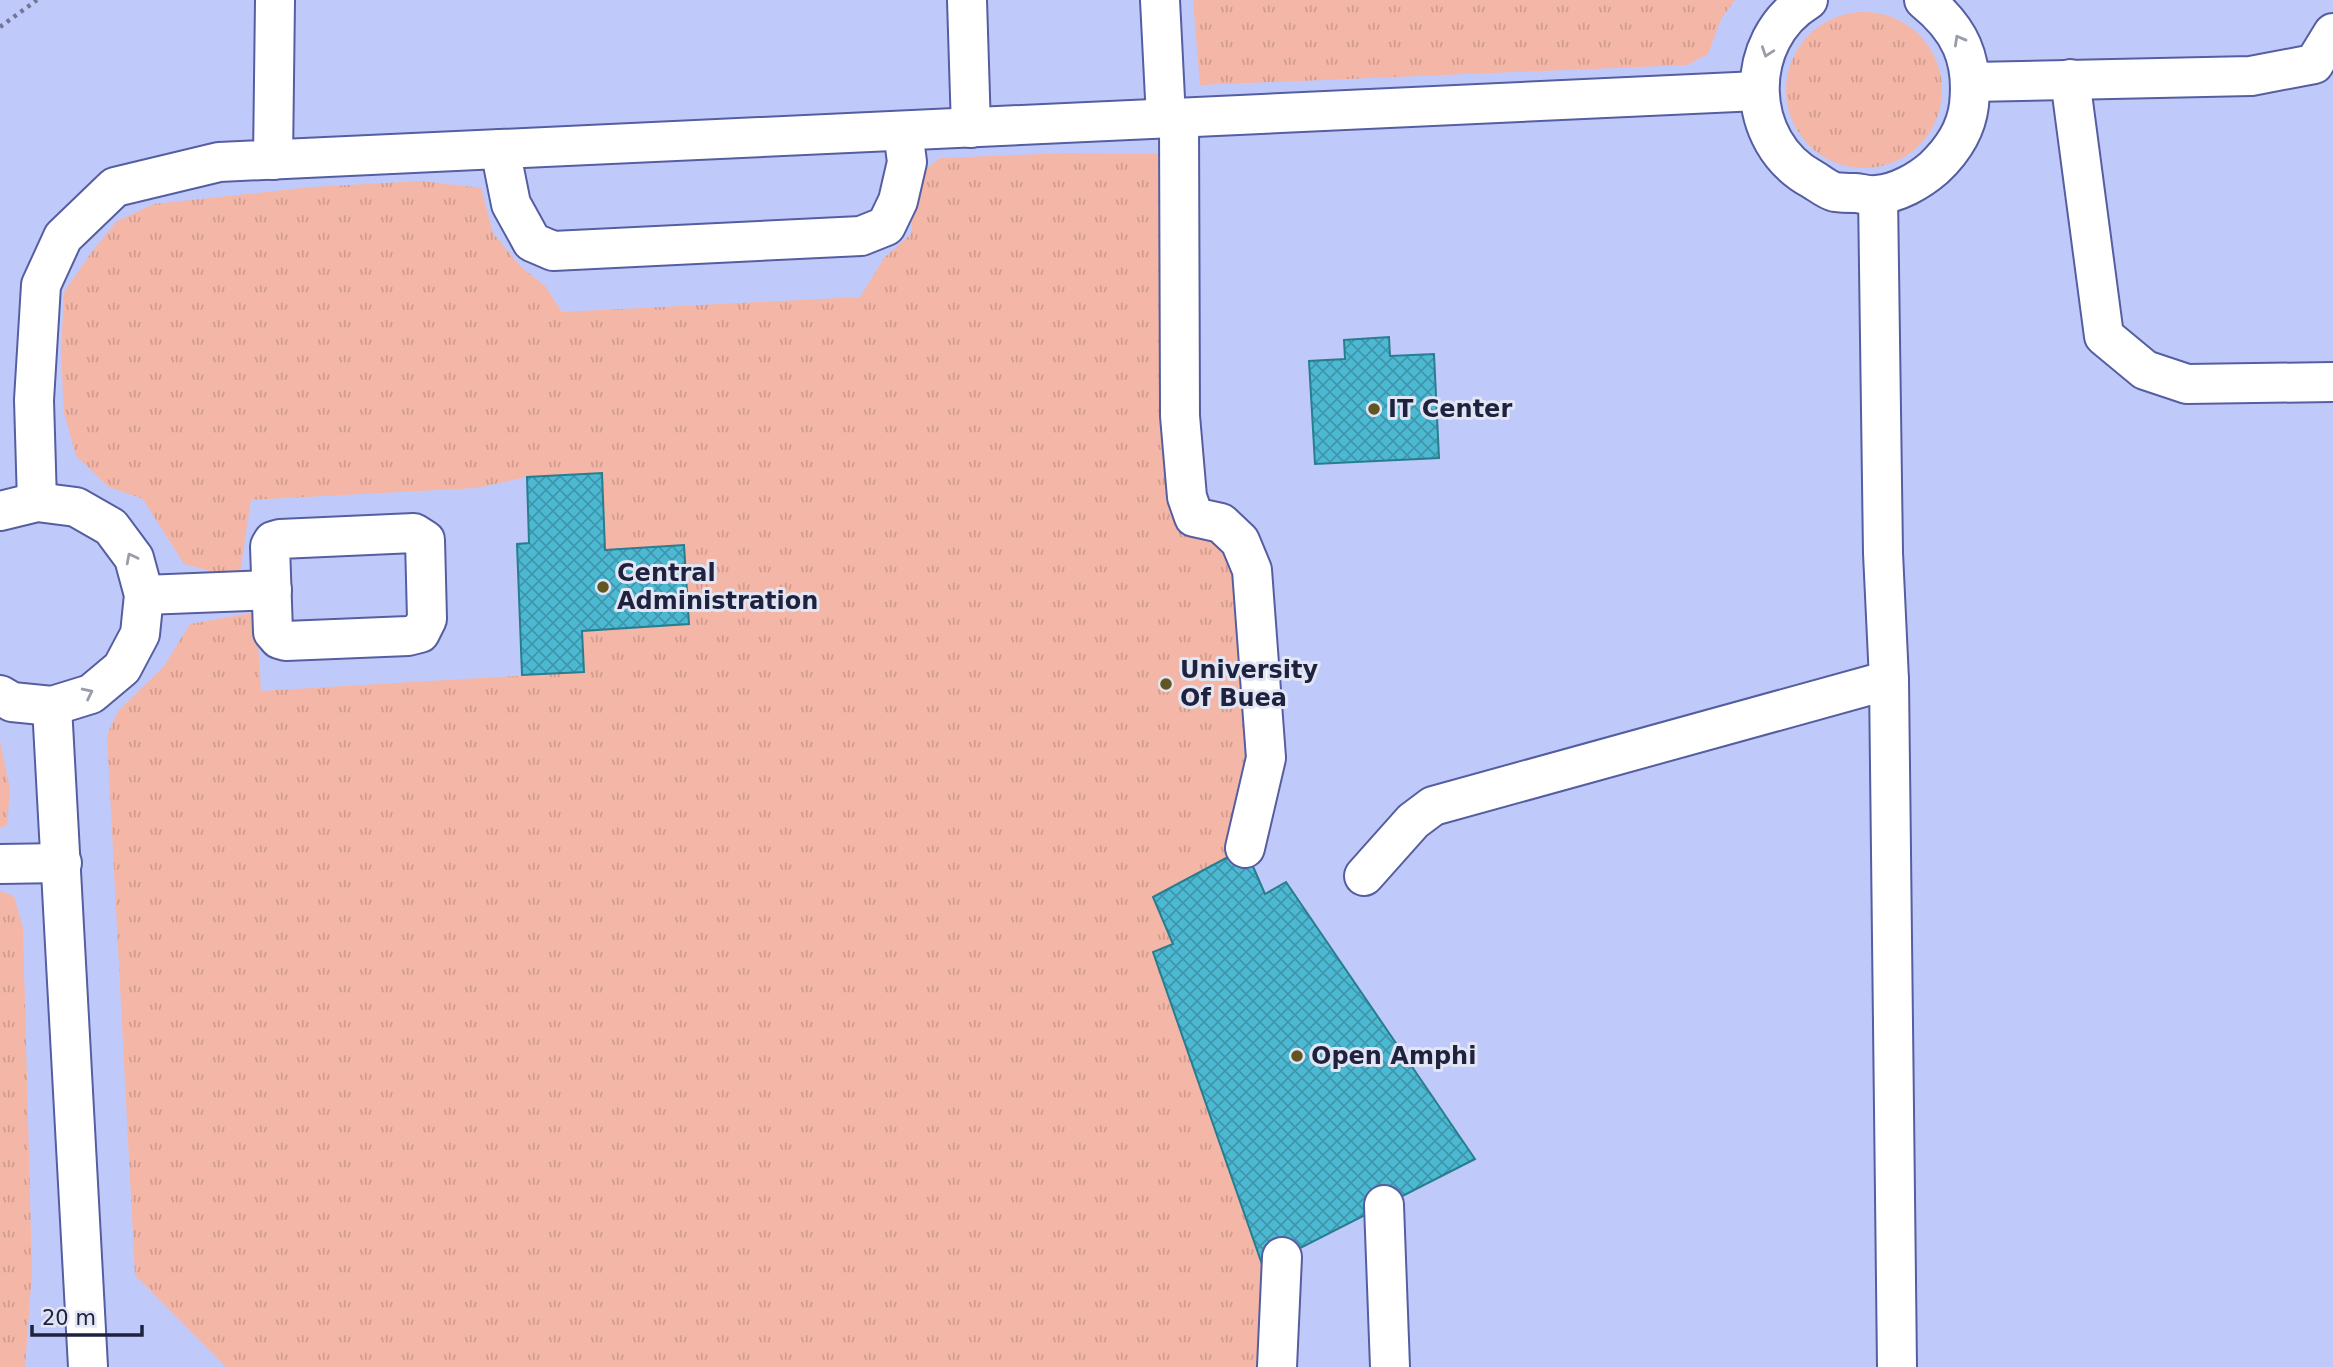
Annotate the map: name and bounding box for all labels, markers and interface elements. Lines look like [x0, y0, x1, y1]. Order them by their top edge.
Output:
one-way arrow [1954, 34, 1967, 47]
one-way arrow [1761, 45, 1775, 57]
place label: IT Center [1388, 395, 1512, 423]
marker: IT Center [1366, 401, 1382, 417]
one-way arrow [126, 552, 139, 565]
place label: Central Administration [617, 559, 818, 615]
marker: Central Administration [595, 579, 611, 595]
place label: University Of Buea [1180, 656, 1319, 712]
marker: University Of Buea [1158, 676, 1174, 692]
one-way arrow [80, 688, 93, 701]
place label: Open Amphi [1311, 1042, 1476, 1070]
marker: Open Amphi [1289, 1048, 1305, 1064]
scale bar [32, 1294, 142, 1338]
text: 20 m [42, 1306, 96, 1330]

